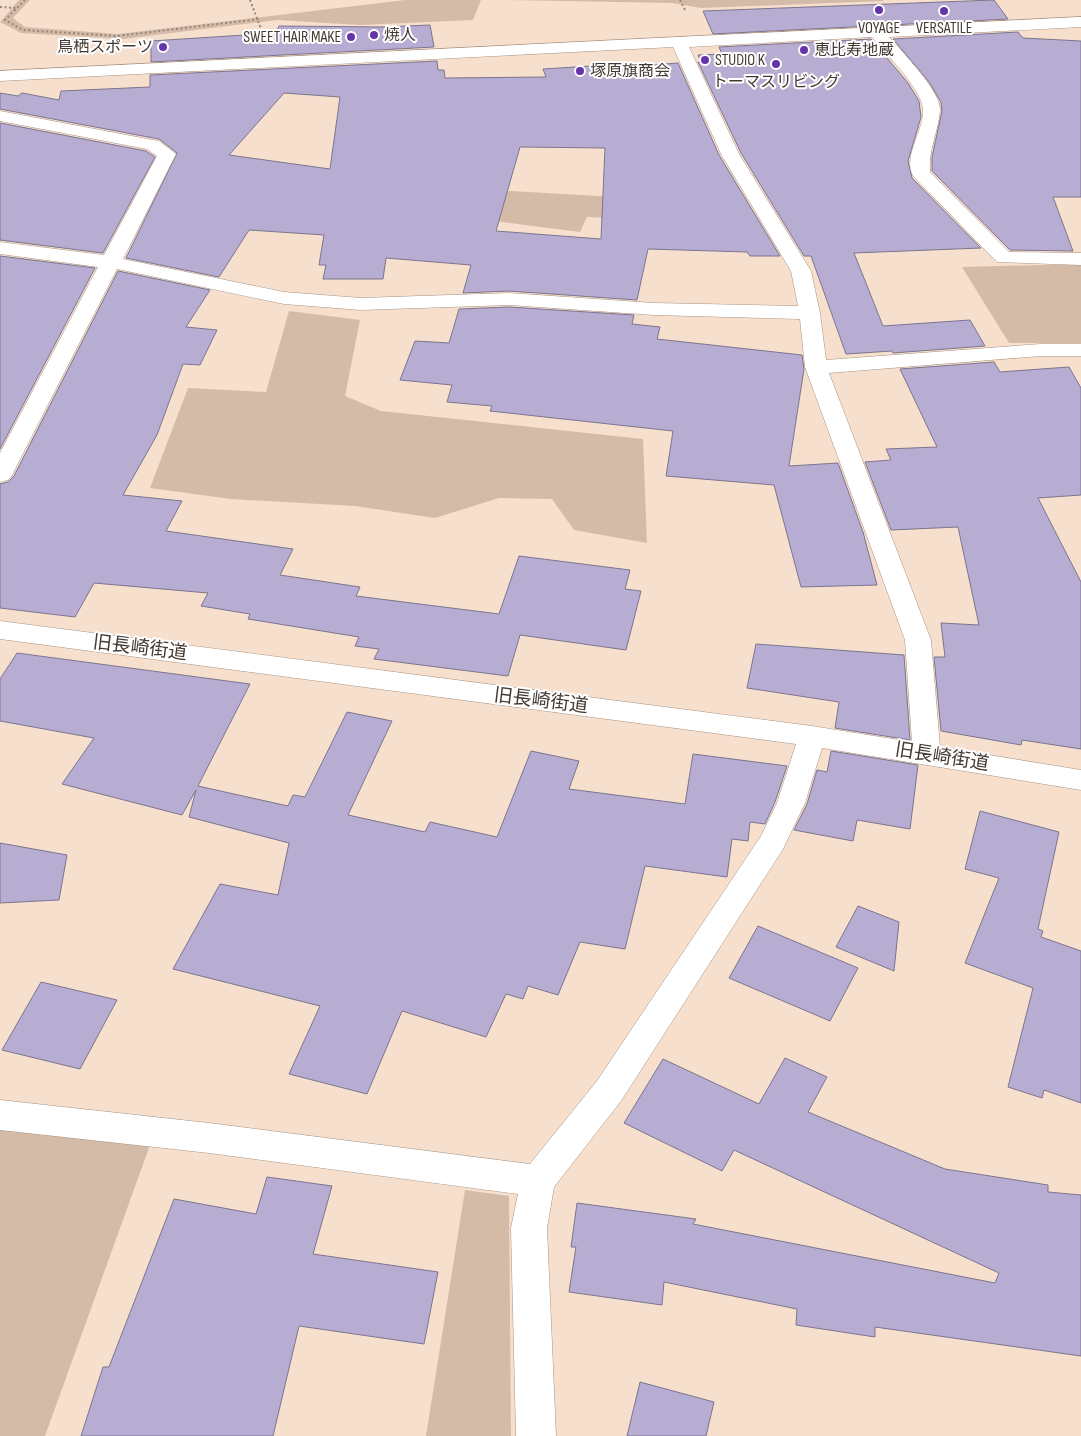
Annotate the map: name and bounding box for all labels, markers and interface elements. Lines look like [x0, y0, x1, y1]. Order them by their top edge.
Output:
marker: VOYAGE [873, 4, 885, 16]
marker: VERSATILE [938, 5, 950, 17]
place label: VOYAGE [858, 19, 900, 38]
place label: VERSATILE [916, 19, 972, 38]
place label: 焼人 [384, 26, 416, 45]
place label: SWEET HAIR MAKE [243, 28, 341, 47]
marker: 焼人 [368, 29, 380, 41]
marker: SWEET HAIR MAKE [345, 31, 357, 43]
place label: 鳥栖スポーツ [57, 38, 153, 57]
marker: 鳥栖スポーツ [157, 41, 169, 53]
place label: 恵比寿地蔵 [814, 41, 894, 60]
marker: 恵比寿地蔵 [798, 44, 810, 56]
place label: STUDIO K [715, 51, 766, 70]
marker: STUDIO K [699, 54, 711, 66]
marker: トーマスリビング [770, 58, 782, 70]
place label: 塚原旗商会 [590, 62, 670, 81]
marker: 塚原旗商会 [574, 65, 586, 77]
place label: トーマスリビング [712, 73, 840, 92]
street label: 旧長崎街道 [91, 631, 189, 665]
street label: 旧長崎街道 [492, 684, 590, 718]
street label: 旧長崎街道 [893, 738, 991, 776]

